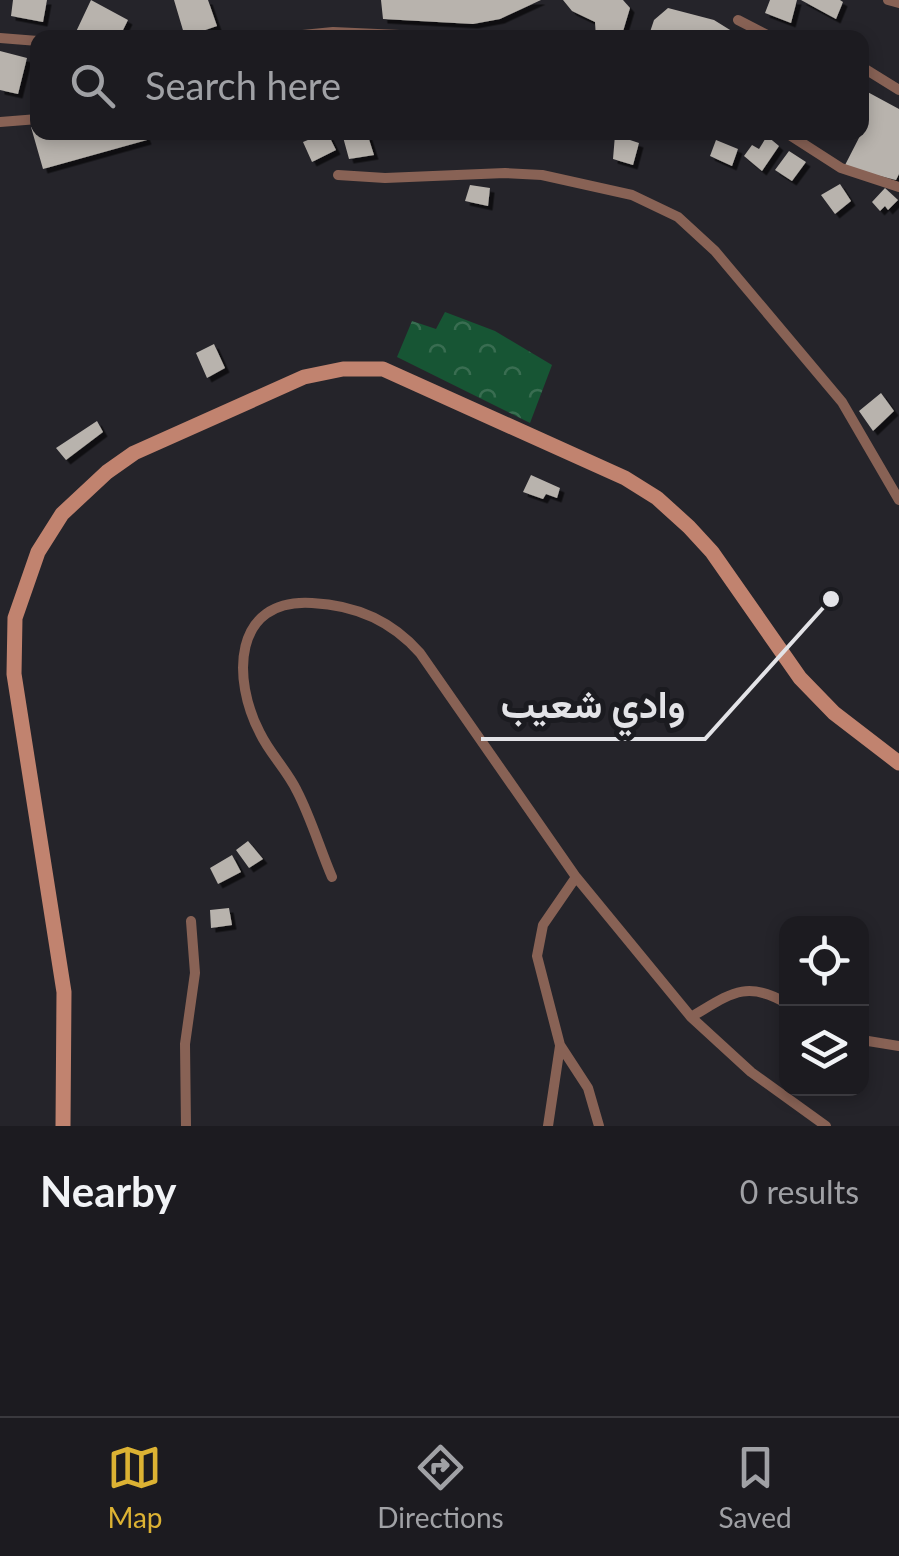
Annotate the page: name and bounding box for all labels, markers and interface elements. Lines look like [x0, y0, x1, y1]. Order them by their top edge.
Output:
search box [30, 30, 869, 140]
icon: search [65, 58, 120, 113]
text: Search here [145, 62, 341, 108]
callout: وادي شعيب [481, 671, 705, 739]
text: وادي شعيب [501, 680, 685, 737]
map controls [779, 916, 869, 1096]
button: locate [779, 916, 869, 1006]
button: layers [779, 1006, 869, 1096]
text: Nearby [40, 1166, 177, 1216]
text: 0 results [740, 1172, 859, 1211]
tab: Map [107, 1440, 163, 1534]
tab: Directions [377, 1440, 504, 1534]
tab: Saved [718, 1440, 792, 1534]

